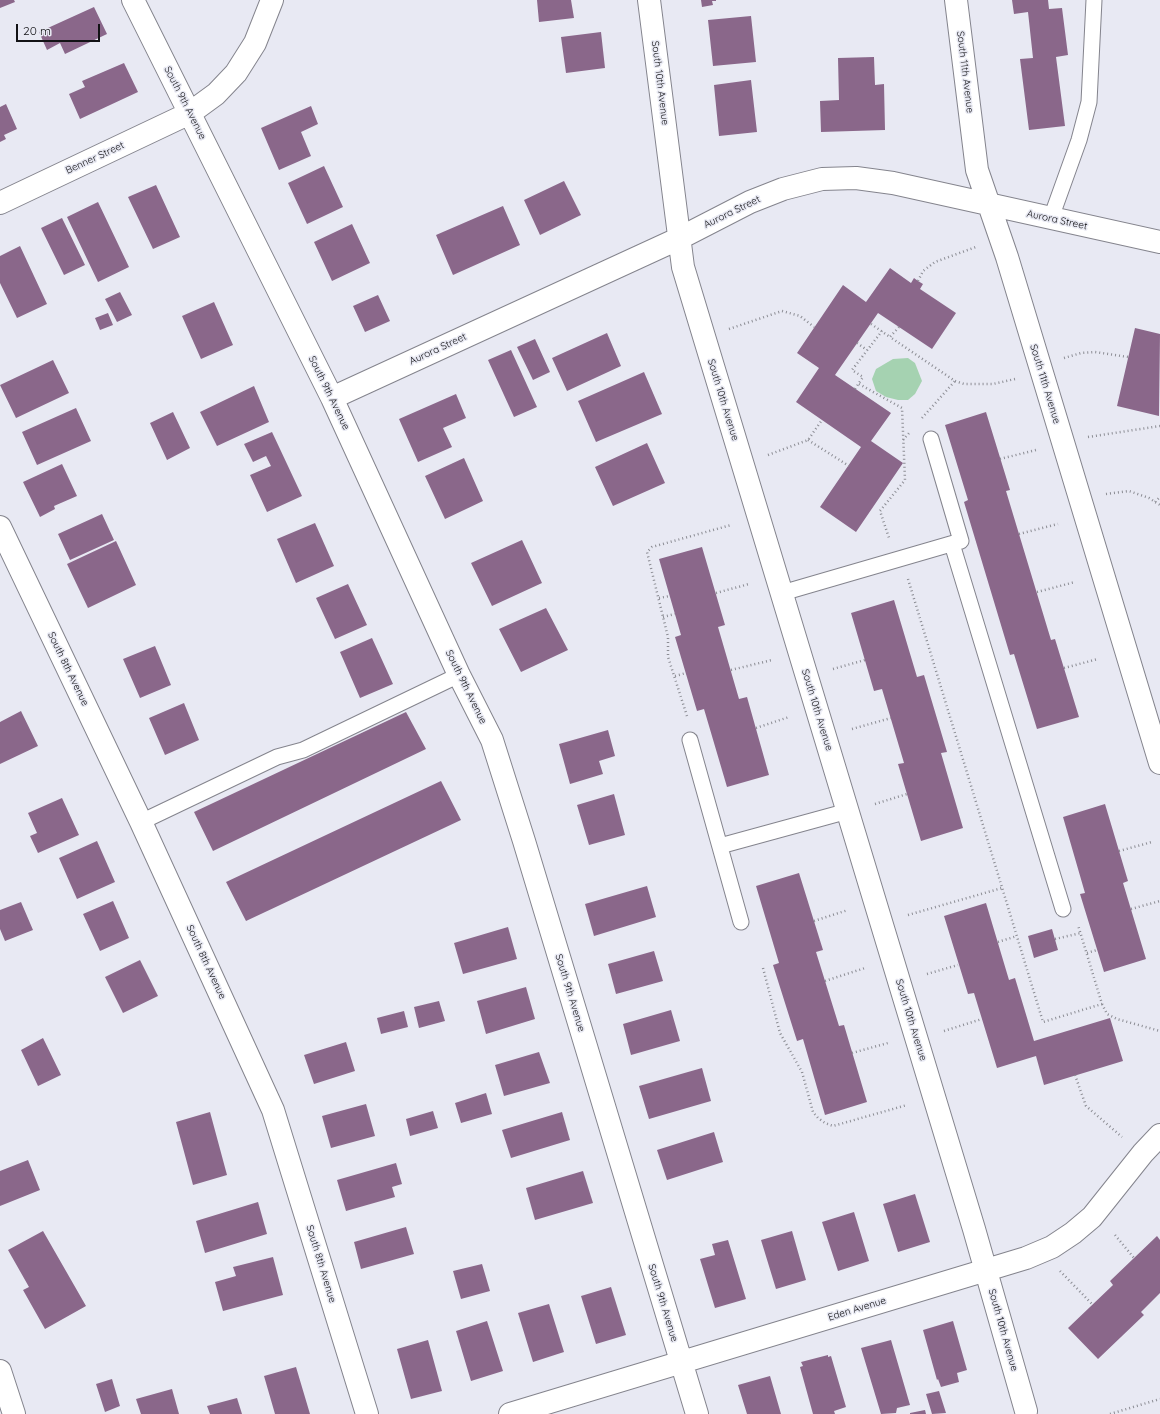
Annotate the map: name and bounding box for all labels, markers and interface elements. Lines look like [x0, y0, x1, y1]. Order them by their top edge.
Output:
scale bar [18, 16, 102, 42]
text: 20 m [23, 23, 51, 38]
street label: South 11th Avenue [954, 30, 976, 114]
street label: South 10th Avenue [649, 40, 671, 126]
street label: South 9th Avenue [161, 64, 209, 142]
street label: Benner Street [64, 139, 126, 177]
street label: Aurora Street [702, 193, 762, 231]
street label: Aurora Street [1026, 208, 1088, 232]
street label: Aurora Street [408, 331, 468, 367]
street label: South 11th Avenue [1027, 343, 1063, 425]
street label: South 9th Avenue [306, 354, 352, 432]
street label: South 10th Avenue [705, 358, 741, 442]
street label: South 8th Avenue [45, 630, 91, 708]
street label: South 9th Avenue [443, 648, 489, 726]
street label: South 10th Avenue [799, 668, 835, 752]
street label: South 8th Avenue [184, 923, 228, 1001]
street label: South 9th Avenue [552, 953, 588, 1033]
street label: South 10th Avenue [893, 978, 929, 1062]
street label: South 8th Avenue [303, 1224, 339, 1304]
street label: South 9th Avenue [645, 1263, 681, 1343]
street label: South 10th Avenue [986, 1288, 1020, 1372]
street label: Eden Avenue [827, 1294, 887, 1324]

